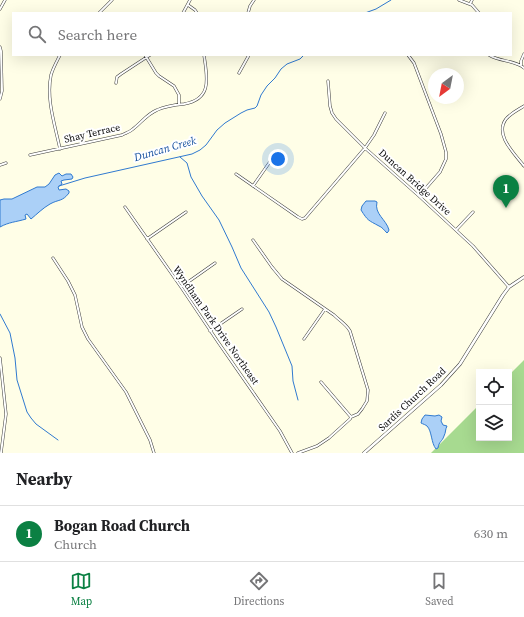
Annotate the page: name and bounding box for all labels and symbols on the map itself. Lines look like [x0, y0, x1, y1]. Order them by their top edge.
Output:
north arrow [428, 68, 464, 104]
street label: Shay Terrace [63, 120, 121, 146]
water label: Duncan Creek [131, 133, 199, 165]
street label: Duncan Bridge Drive [376, 146, 454, 218]
your location [268, 149, 288, 169]
pin: 1 [493, 175, 519, 208]
street label: Wyndham Park Drive Northeast [170, 263, 262, 387]
street label: Sardis Church Road [376, 364, 449, 434]

